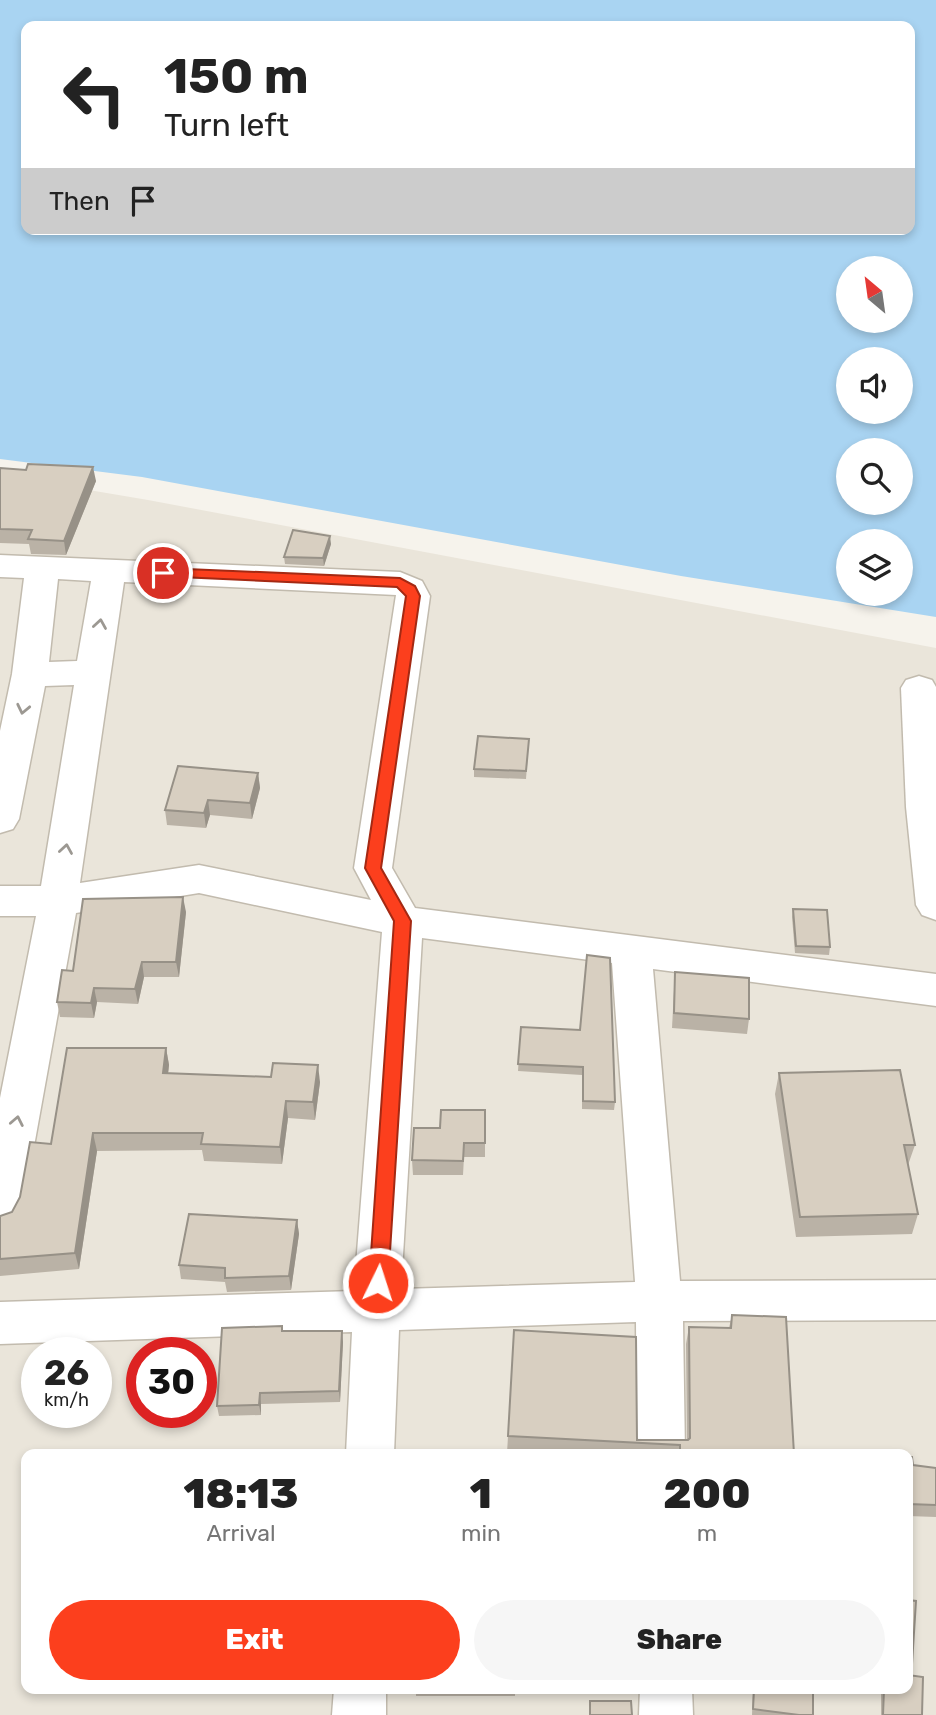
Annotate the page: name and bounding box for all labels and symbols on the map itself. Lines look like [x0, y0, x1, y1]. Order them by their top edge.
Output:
north arrow [836, 256, 914, 332]
pin [133, 543, 193, 603]
one-way arrow [92, 618, 107, 630]
one-way arrow [16, 703, 31, 715]
one-way arrow [58, 843, 73, 855]
one-way arrow [9, 1115, 24, 1127]
position arrow [341, 1246, 415, 1320]
speed limit sign: 30 [126, 1337, 217, 1428]

